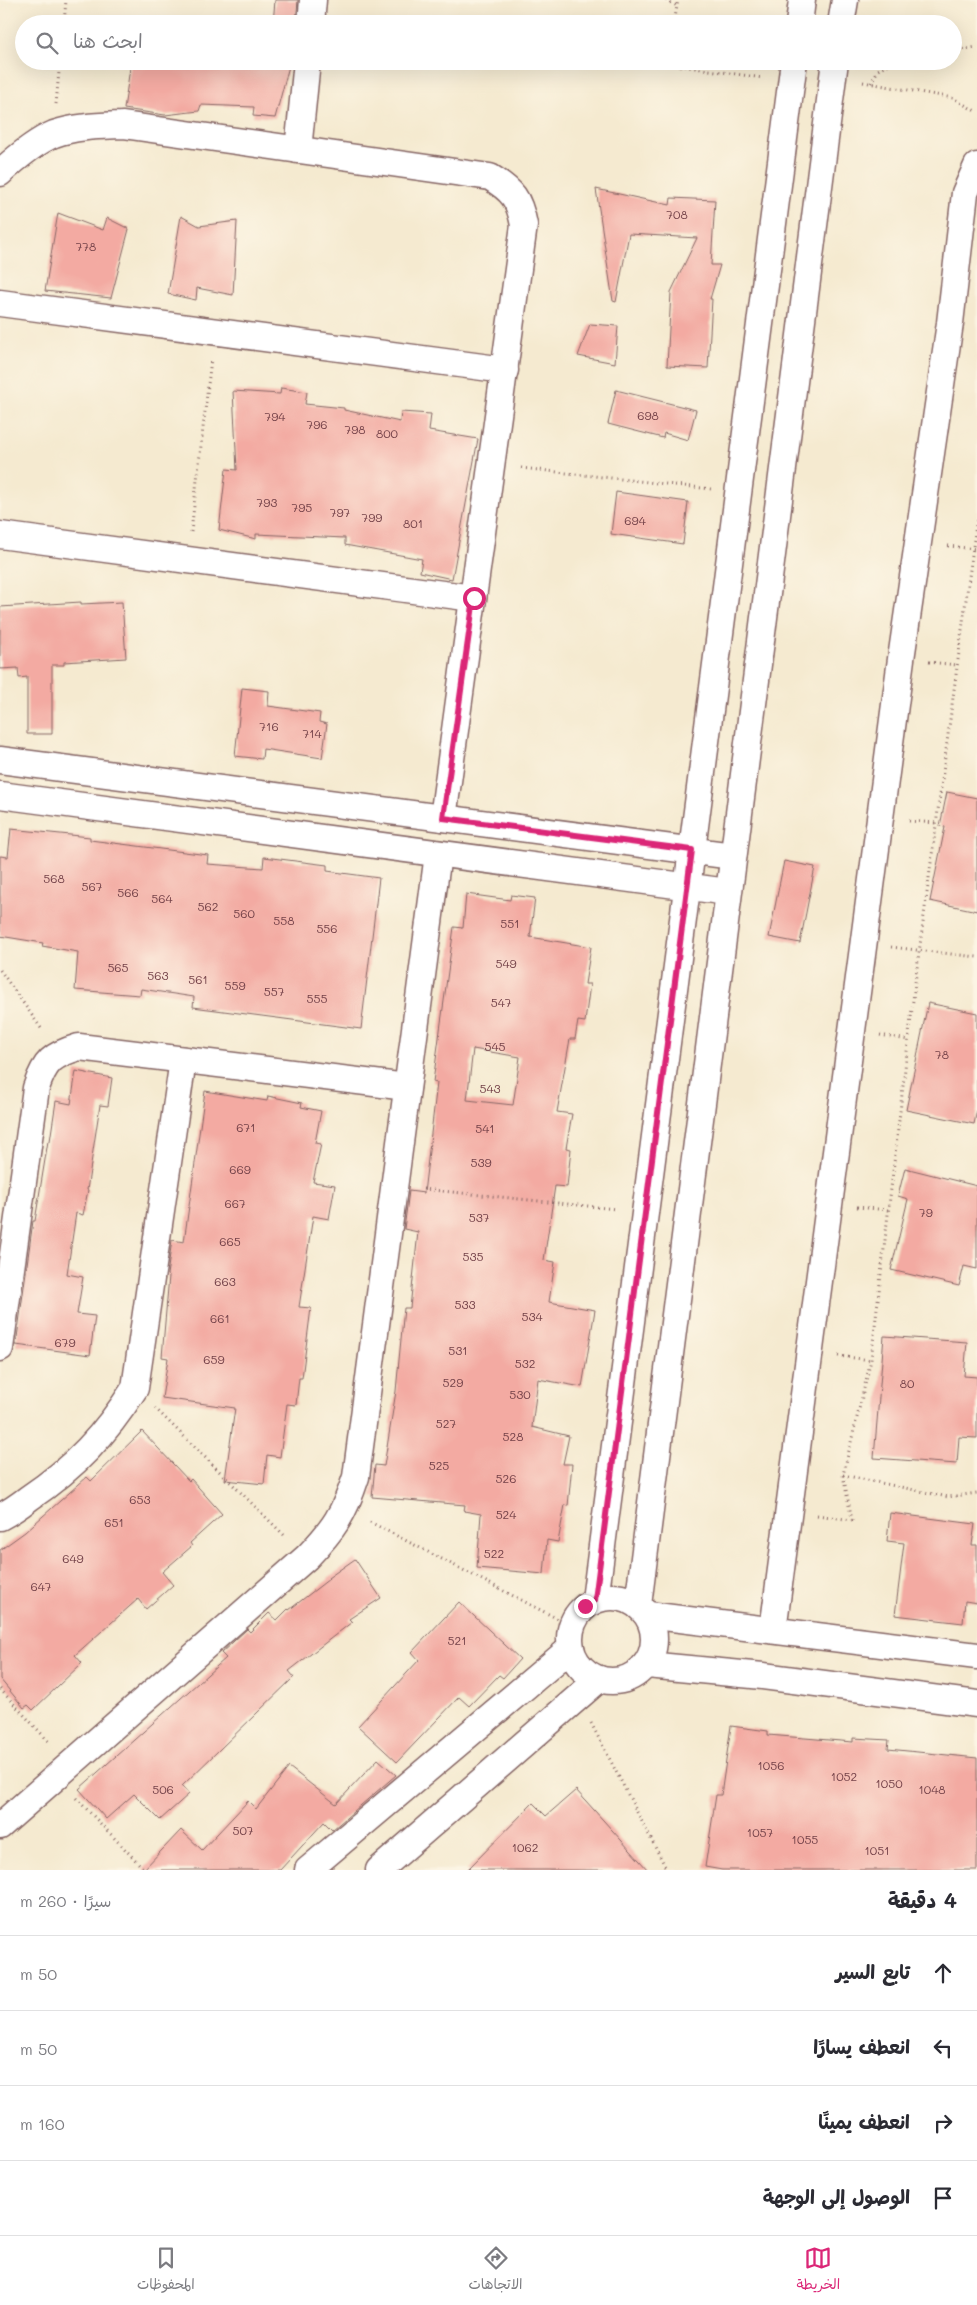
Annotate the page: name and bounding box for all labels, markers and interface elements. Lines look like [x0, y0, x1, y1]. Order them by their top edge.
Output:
search box [15, 15, 962, 70]
text: ابحث هنا [73, 28, 143, 53]
icon: search [33, 29, 61, 57]
house number: 708 [666, 206, 688, 222]
house number: 778 [76, 238, 96, 254]
house number: 698 [637, 407, 659, 423]
house number: 794 [265, 408, 285, 424]
house number: 796 [306, 416, 328, 432]
house number: 798 [344, 421, 366, 437]
house number: 800 [376, 425, 399, 441]
house number: 793 [257, 494, 277, 510]
house number: 795 [292, 499, 312, 515]
house number: 797 [330, 504, 351, 520]
house number: 799 [362, 509, 382, 525]
house number: 694 [624, 512, 646, 528]
house number: 801 [403, 515, 423, 531]
route start [463, 587, 486, 610]
house number: 716 [259, 718, 279, 734]
house number: 714 [302, 725, 322, 741]
house number: 568 [43, 870, 65, 886]
house number: 567 [82, 878, 103, 894]
house number: 566 [117, 884, 139, 900]
house number: 564 [151, 890, 173, 906]
house number: 562 [198, 898, 218, 914]
house number: 560 [233, 905, 255, 921]
house number: 558 [273, 912, 295, 928]
house number: 551 [500, 915, 520, 931]
house number: 556 [316, 920, 338, 936]
house number: 549 [495, 955, 517, 971]
house number: 565 [107, 959, 129, 975]
house number: 563 [147, 967, 169, 983]
house number: 561 [188, 971, 208, 987]
house number: 559 [224, 977, 246, 993]
house number: 557 [264, 983, 285, 999]
house number: 555 [307, 990, 328, 1006]
house number: 547 [491, 994, 512, 1010]
house number: 545 [484, 1038, 506, 1054]
house number: 78 [935, 1046, 949, 1062]
house number: 543 [479, 1080, 501, 1096]
house number: 671 [236, 1119, 256, 1135]
house number: 541 [475, 1120, 495, 1136]
house number: 539 [470, 1154, 492, 1170]
house number: 669 [229, 1161, 251, 1177]
house number: 667 [224, 1195, 246, 1211]
house number: 79 [919, 1204, 933, 1220]
house number: 537 [469, 1209, 490, 1225]
house number: 665 [219, 1233, 241, 1249]
house number: 535 [462, 1248, 484, 1264]
house number: 663 [214, 1273, 236, 1289]
house number: 533 [454, 1296, 476, 1312]
house number: 534 [521, 1308, 543, 1324]
house number: 661 [210, 1310, 230, 1326]
house number: 679 [54, 1334, 76, 1350]
house number: 531 [448, 1342, 468, 1358]
house number: 659 [203, 1351, 225, 1367]
house number: 532 [515, 1355, 535, 1371]
house number: 529 [443, 1374, 463, 1390]
house number: 80 [900, 1375, 915, 1391]
house number: 530 [509, 1386, 531, 1402]
house number: 527 [436, 1415, 457, 1431]
house number: 528 [503, 1428, 523, 1444]
house number: 525 [429, 1457, 449, 1473]
house number: 526 [496, 1470, 516, 1486]
house number: 653 [129, 1491, 151, 1507]
house number: 524 [496, 1506, 516, 1522]
house number: 651 [104, 1514, 124, 1530]
house number: 522 [484, 1545, 504, 1561]
house number: 649 [62, 1550, 84, 1566]
house number: 647 [31, 1578, 52, 1594]
route end [574, 1595, 597, 1618]
house number: 521 [447, 1632, 467, 1648]
house number: 1056 [757, 1757, 785, 1773]
house number: 1052 [831, 1768, 857, 1784]
house number: 1050 [875, 1775, 903, 1791]
house number: 506 [152, 1781, 174, 1797]
house number: 1048 [918, 1781, 946, 1797]
house number: 507 [232, 1822, 254, 1838]
house number: 1057 [747, 1824, 774, 1840]
house number: 1055 [792, 1831, 818, 1847]
house number: 1062 [512, 1839, 538, 1855]
house number: 1051 [864, 1842, 890, 1858]
text: 4 دقيقة [888, 1886, 957, 1913]
text: سيرًا · 260 m [20, 1890, 111, 1911]
text: تابع السير [835, 1959, 910, 1984]
icon: ahead [929, 1959, 957, 1987]
text: 50 m [20, 1963, 57, 1984]
text: انعطف يسارًا [813, 2034, 910, 2059]
icon: left [929, 2034, 957, 2062]
text: 50 m [20, 2038, 57, 2059]
text: انعطف يمينًا [818, 2109, 910, 2134]
icon: right [929, 2109, 957, 2137]
text: 160 m [20, 2113, 65, 2134]
text: الوصول إلى الوجهة [763, 2184, 910, 2209]
icon: arrive [929, 2184, 957, 2212]
tab: المحفوظات [137, 2244, 195, 2297]
tab: الاتجاهات [468, 2244, 523, 2297]
tab: الخريطة [796, 2244, 840, 2297]

